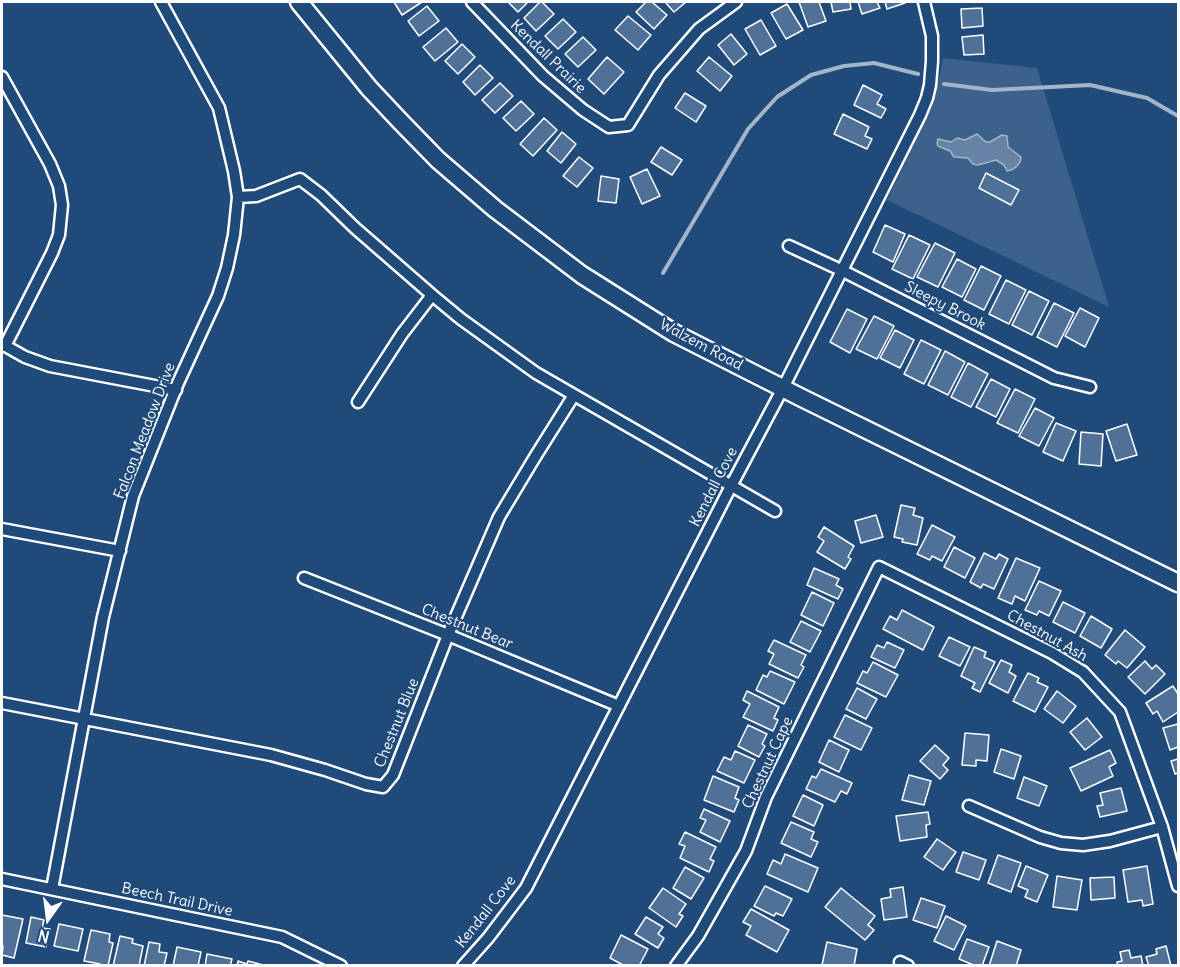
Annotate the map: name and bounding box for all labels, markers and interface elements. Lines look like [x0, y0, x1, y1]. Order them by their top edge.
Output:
street label: Kendall Prairie [507, 17, 589, 97]
street label: Sleepy Brook [901, 278, 989, 334]
street label: Walzem Road [656, 315, 746, 375]
street label: Falcon Meadow Drive [111, 360, 179, 502]
street label: Kendall Cove [686, 444, 742, 530]
street label: Chestnut Bear [419, 600, 515, 654]
street label: Chestnut Ash [1003, 606, 1091, 666]
street label: Chestnut Blue [371, 676, 423, 770]
street label: Chestnut Cape [739, 714, 797, 812]
street label: Kendall Cove [452, 872, 520, 952]
street label: Beech Trail Drive [120, 879, 234, 921]
north arrow [18, 889, 78, 949]
text: N [36, 925, 51, 948]

